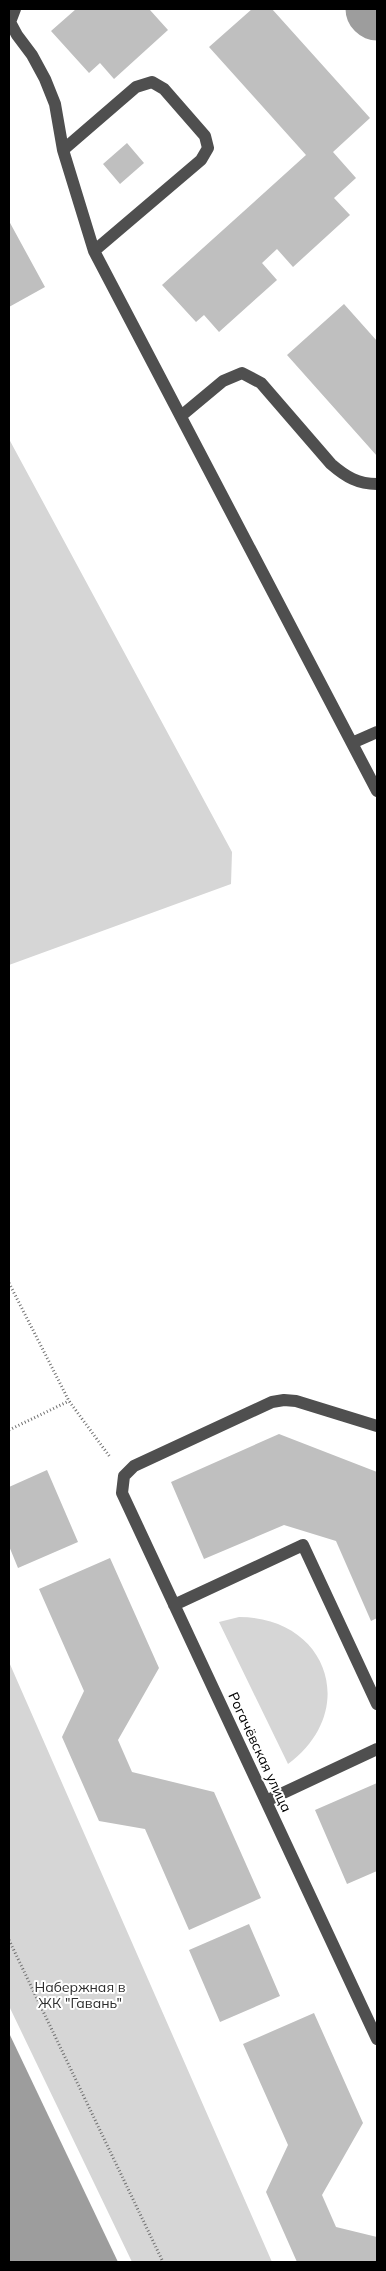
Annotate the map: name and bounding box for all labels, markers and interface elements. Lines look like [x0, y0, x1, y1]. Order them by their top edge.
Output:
street label: Рогачёвская улица [224, 1689, 296, 1815]
park label: Набержная в ЖК "Гавань" [34, 1978, 126, 2012]

